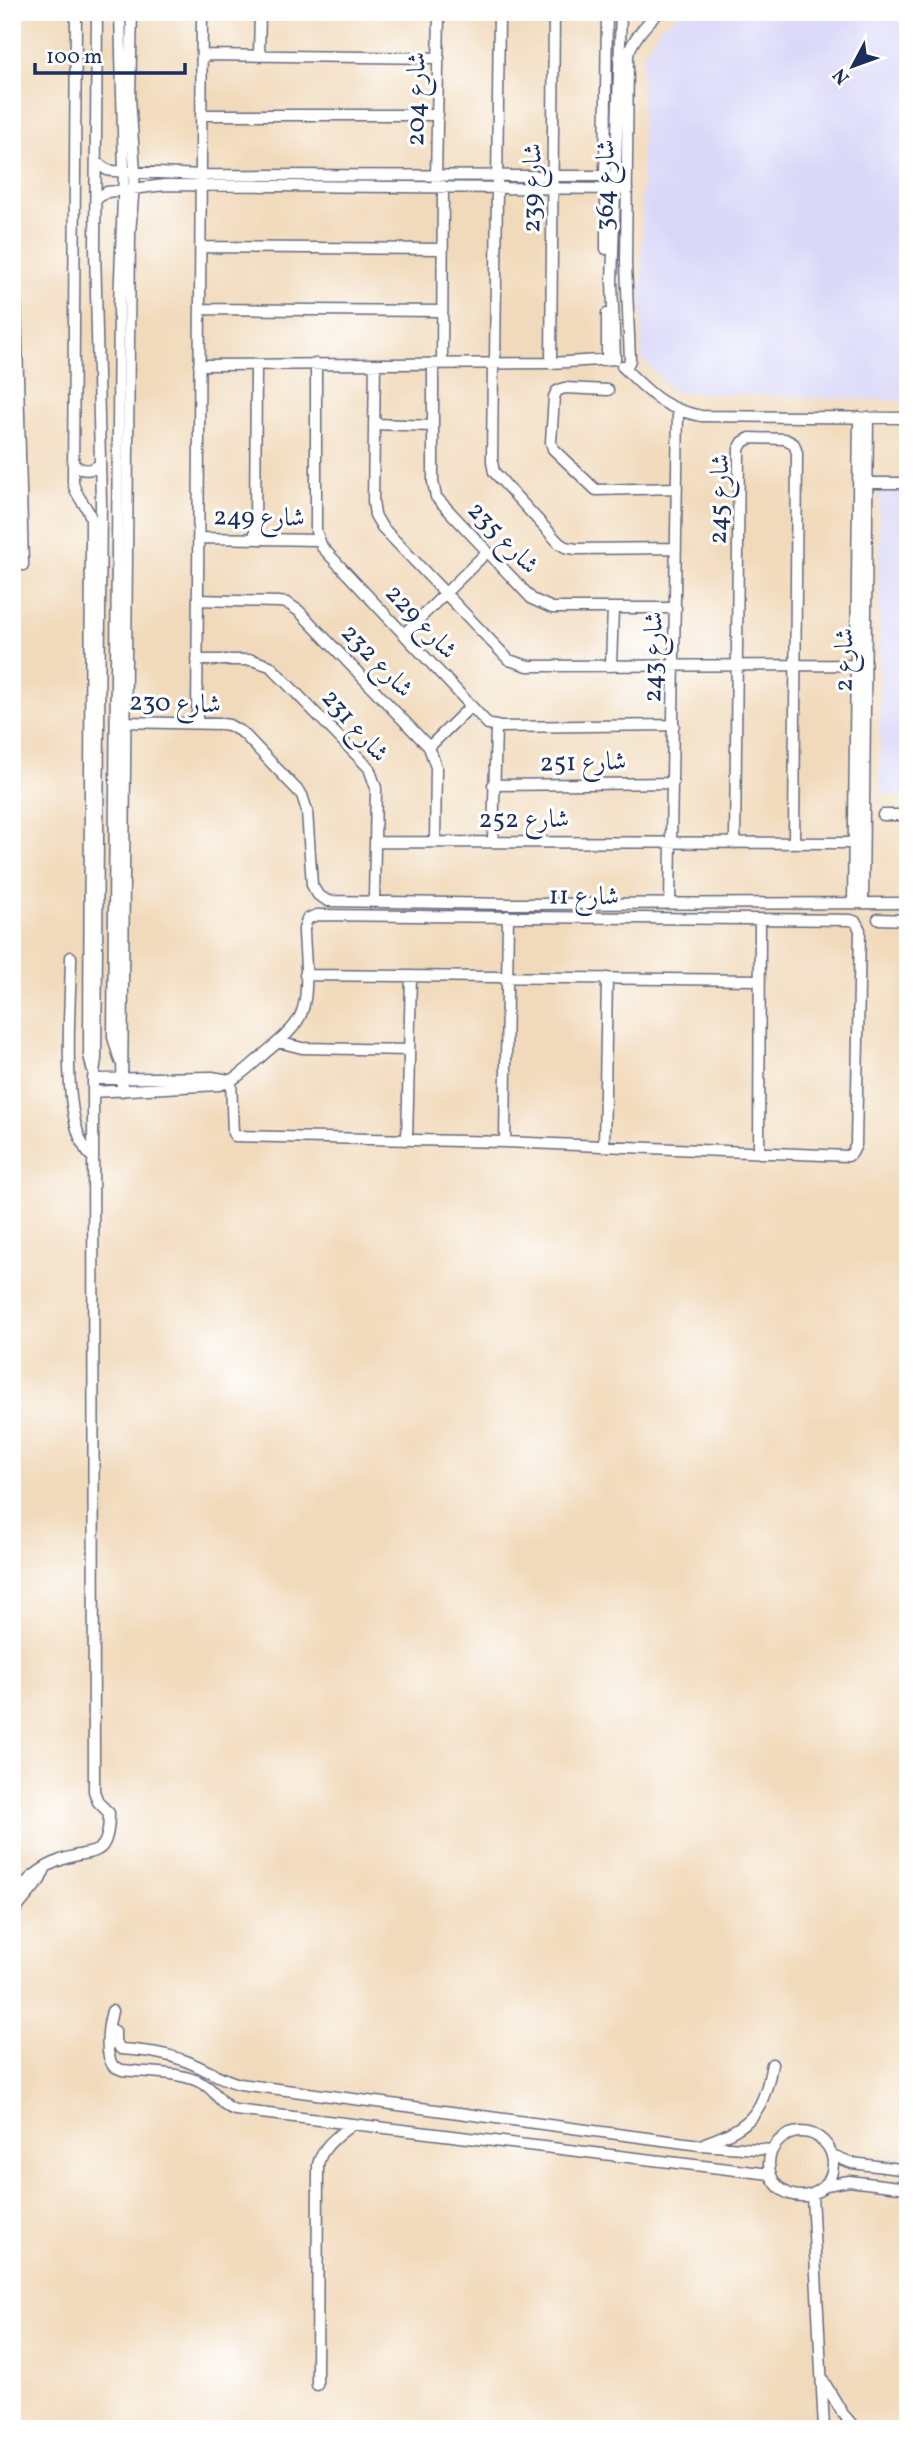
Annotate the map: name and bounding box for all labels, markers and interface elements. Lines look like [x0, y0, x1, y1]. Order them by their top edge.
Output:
scale bar [35, 32, 186, 76]
north arrow [818, 32, 888, 102]
text: 100 m [46, 43, 103, 72]
street label: شارع 204 [398, 51, 438, 147]
text: N [827, 62, 856, 90]
street label: شارع 364 [587, 139, 627, 231]
street label: شارع 239 [514, 143, 554, 233]
street label: شارع 245 [700, 453, 742, 545]
street label: شارع 235 [457, 494, 547, 584]
street label: شارع 249 [213, 499, 305, 539]
street label: شارع 229 [375, 577, 465, 669]
street label: شارع 243 [635, 611, 675, 703]
street label: شارع 232 [331, 616, 421, 708]
street label: شارع 2 [826, 628, 866, 693]
street label: شارع 231 [311, 682, 397, 772]
street label: شارع 230 [128, 684, 222, 726]
street label: شارع 251 [539, 744, 627, 784]
street label: شارع 252 [479, 802, 569, 840]
street label: شارع 11 [548, 878, 620, 918]

